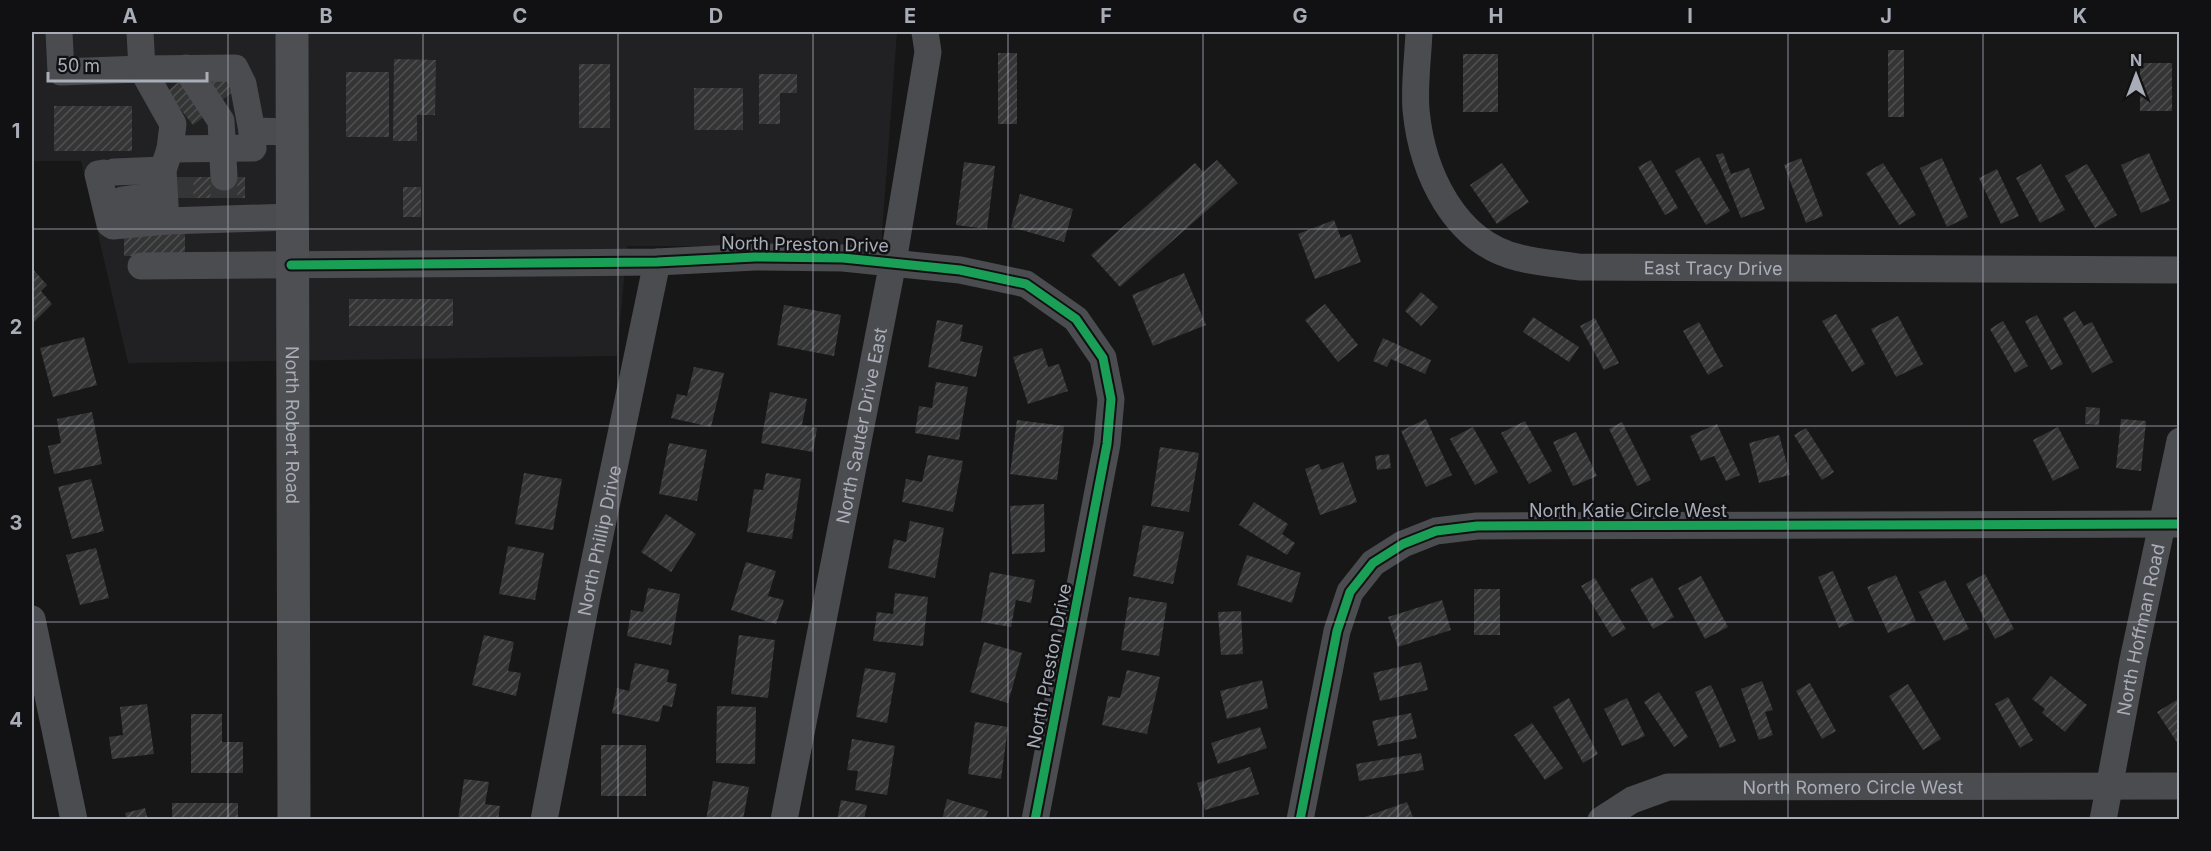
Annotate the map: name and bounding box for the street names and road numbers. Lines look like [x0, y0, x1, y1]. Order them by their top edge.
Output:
street label: North Preston Drive [721, 232, 889, 256]
street label: East Tracy Drive [1644, 257, 1783, 279]
street label: North Sauter Drive East [832, 325, 891, 525]
street label: North Robert Road [282, 346, 304, 504]
street label: North Phillip Drive [573, 463, 625, 617]
street label: North Katie Circle West [1529, 500, 1727, 521]
street label: North Hoffman Road [2112, 542, 2168, 717]
street label: North Preston Drive [1023, 582, 1075, 750]
street label: North Romero Circle West [1742, 776, 1963, 797]

